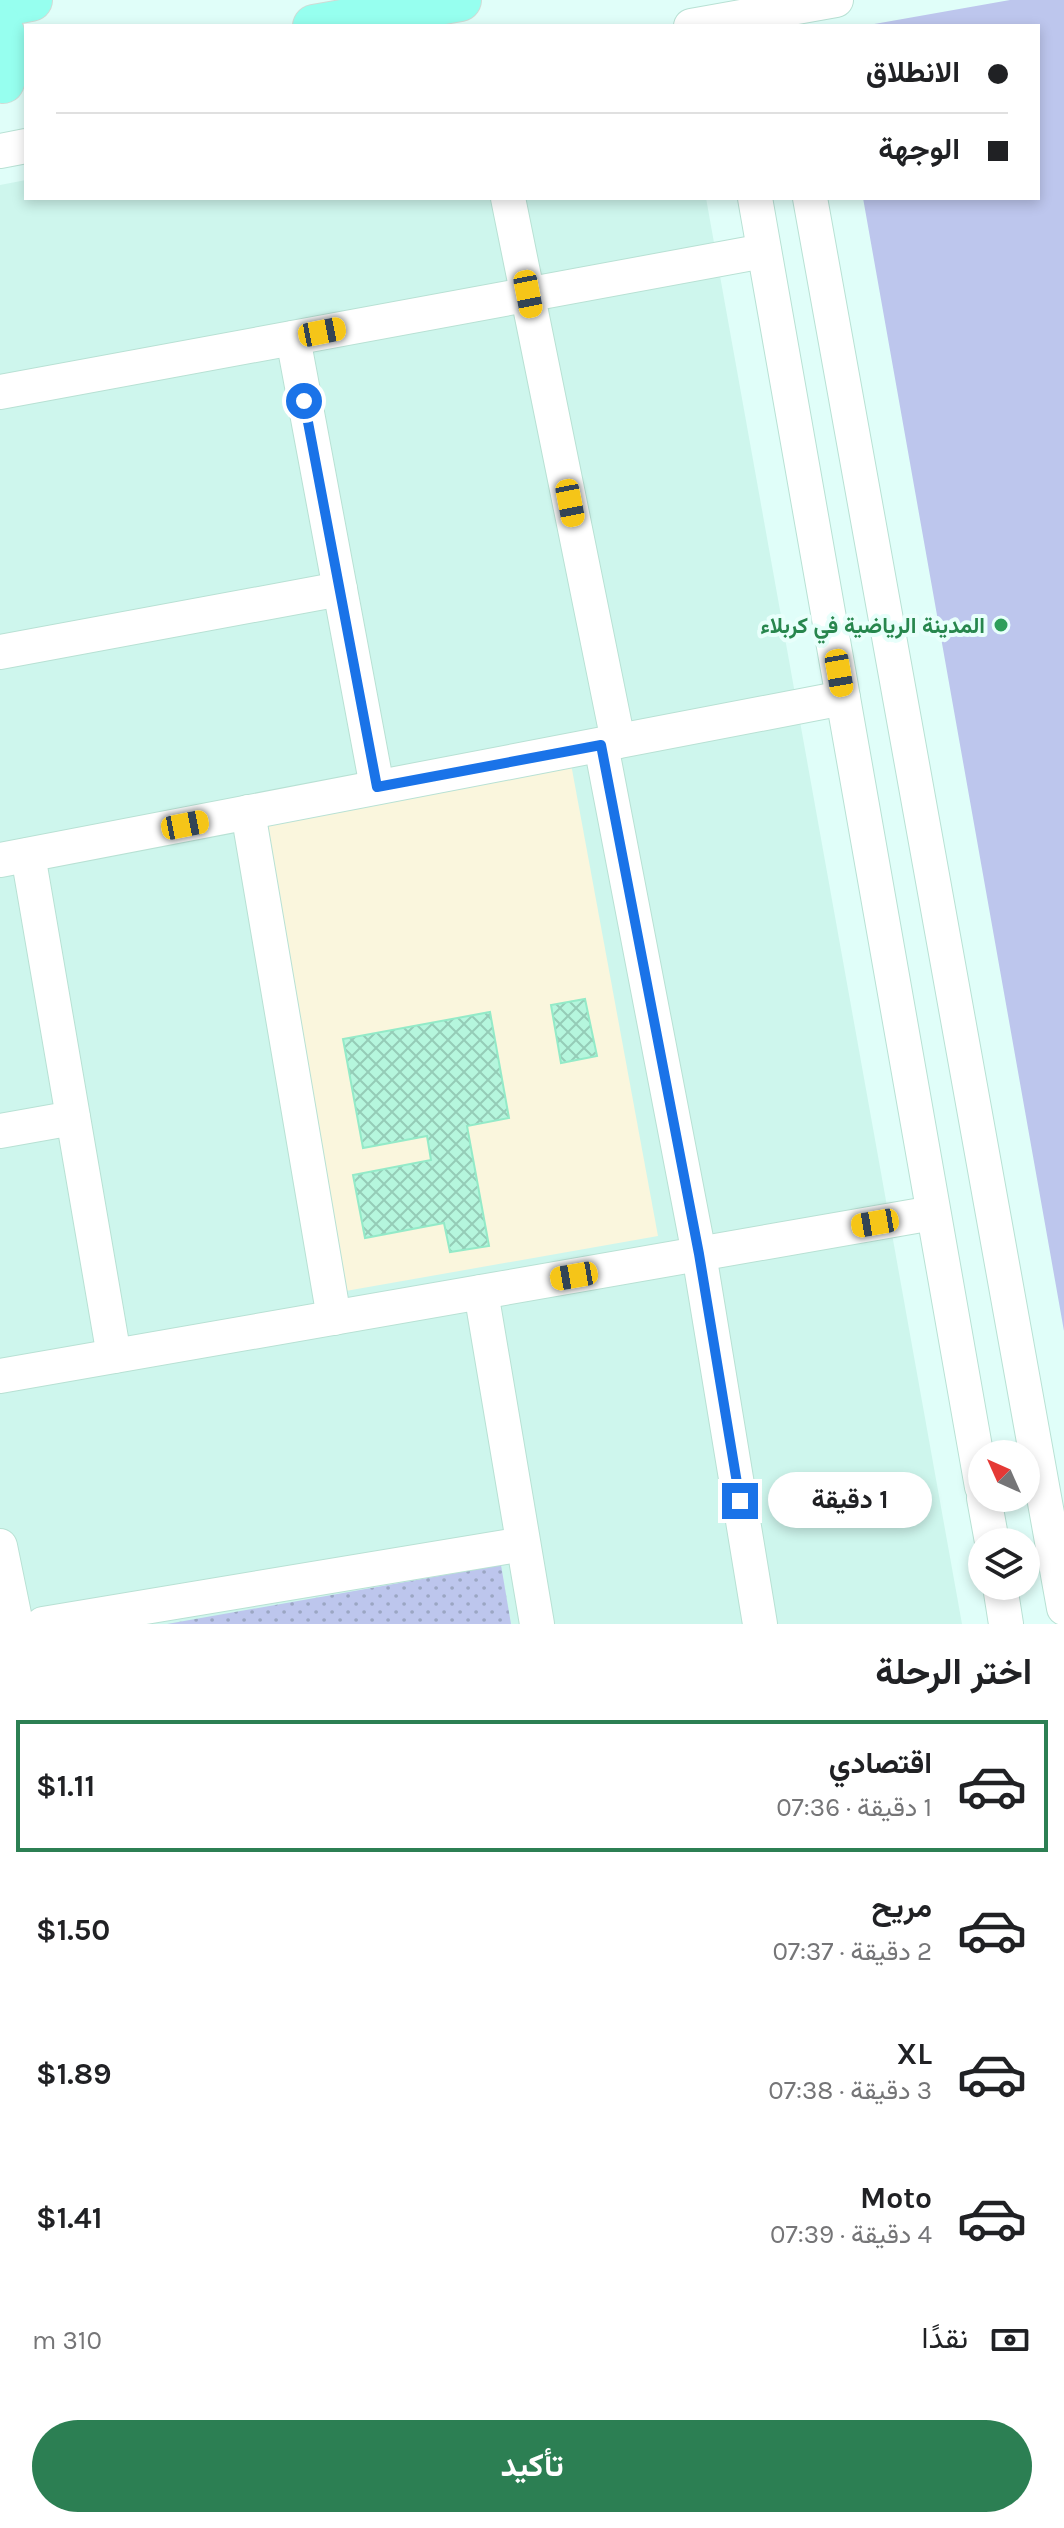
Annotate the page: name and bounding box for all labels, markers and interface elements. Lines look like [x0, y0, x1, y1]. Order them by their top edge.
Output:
text: الانطلاق [866, 54, 960, 90]
text: الوجهة [878, 131, 960, 167]
car [512, 268, 544, 320]
car [296, 316, 348, 348]
route start [286, 383, 322, 419]
car [554, 477, 586, 529]
place label: المدينة الرياضية في كربلاء [760, 613, 985, 644]
marker: المدينة الرياضية في كربلاء [992, 616, 1010, 634]
car [823, 647, 855, 699]
car [159, 809, 211, 841]
car [849, 1207, 901, 1239]
car [548, 1260, 600, 1292]
north arrow [968, 1440, 1040, 1512]
map controls [968, 1440, 1040, 1600]
callout: 1 دقيقة [768, 1473, 932, 1529]
route end [722, 1483, 758, 1519]
text: 1 دقيقة [811, 1484, 889, 1515]
button: layers [968, 1528, 1040, 1600]
text: اختر الرحلة [875, 1651, 1032, 1693]
text: اقتصادي [829, 1745, 932, 1781]
icon: car [956, 1750, 1028, 1822]
text: $1.11 [36, 1768, 95, 1804]
text: 1 دقيقة · 07:36 [776, 1792, 932, 1823]
text: مريح [872, 1889, 932, 1925]
icon: car [956, 1894, 1028, 1966]
text: $1.50 [36, 1912, 110, 1948]
text: 2 دقيقة · 07:37 [772, 1936, 932, 1967]
text: XL [897, 2036, 932, 2072]
icon: car [956, 2038, 1028, 2110]
text: $1.89 [36, 2056, 112, 2092]
text: 3 دقيقة · 07:38 [768, 2075, 932, 2106]
text: Moto [860, 2180, 932, 2216]
icon: car [956, 2182, 1028, 2254]
text: $1.41 [36, 2200, 102, 2236]
text: 4 دقيقة · 07:39 [770, 2219, 932, 2250]
icon: cash [988, 2318, 1032, 2362]
text: نقدًا [922, 2320, 968, 2356]
text: 310 m [32, 2325, 102, 2356]
button: تأكيد [32, 2420, 1032, 2512]

